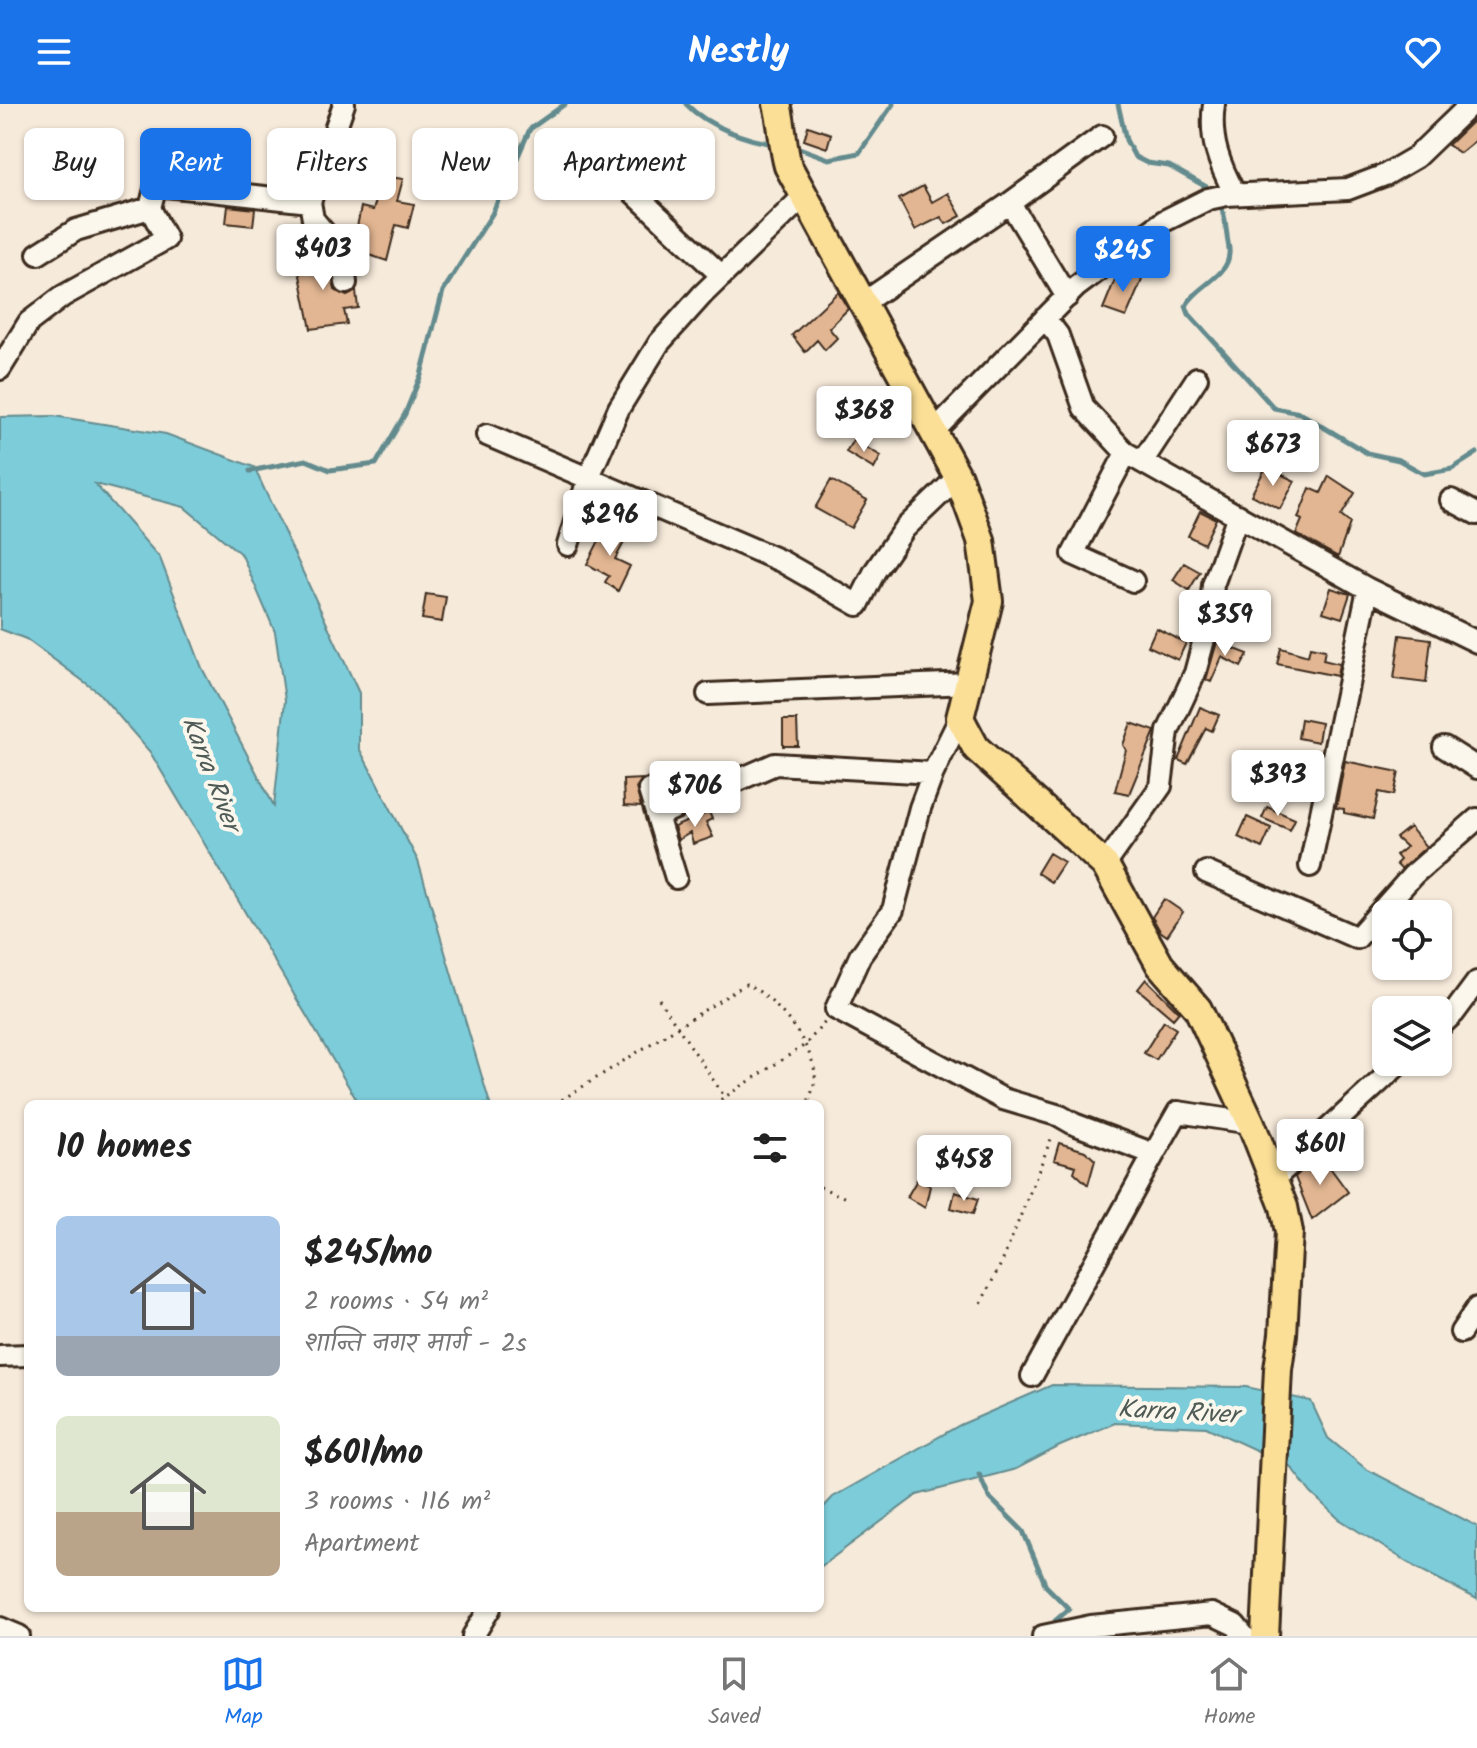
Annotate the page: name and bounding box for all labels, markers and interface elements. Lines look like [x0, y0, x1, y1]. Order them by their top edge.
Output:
text: Nestly [688, 24, 789, 81]
icon: menu [32, 30, 76, 74]
icon: heart [1401, 30, 1445, 74]
chip: Buy [24, 128, 124, 200]
chip: Rent [140, 128, 251, 200]
chip: Filters [267, 128, 396, 200]
chip: New [412, 128, 518, 200]
chip: Apartment [534, 128, 715, 200]
pin: $403 [276, 224, 370, 292]
pin: $245 [1076, 226, 1170, 294]
text: $403 [294, 229, 352, 271]
text: $245 [1094, 231, 1152, 273]
pin: $368 [817, 386, 911, 454]
text: $368 [834, 391, 894, 433]
pin: $673 [1226, 420, 1320, 488]
text: $673 [1245, 425, 1301, 467]
pin: $296 [563, 490, 657, 558]
text: $296 [581, 495, 639, 537]
pin: $359 [1178, 590, 1272, 658]
text: $359 [1197, 595, 1253, 637]
water label: Karra River [169, 710, 253, 842]
pin: $393 [1231, 750, 1325, 818]
text: $393 [1250, 755, 1307, 797]
pin: $706 [648, 761, 742, 829]
text: $706 [667, 766, 723, 808]
map controls [1372, 900, 1452, 1076]
button: locate [1372, 900, 1452, 980]
button: layers [1372, 996, 1452, 1076]
pin: $601 [1273, 1119, 1367, 1187]
text: 10 homes [56, 1121, 192, 1175]
text: $601 [1295, 1124, 1345, 1166]
icon: filters [748, 1126, 792, 1170]
pin: $458 [917, 1135, 1011, 1203]
text: $458 [935, 1140, 993, 1182]
text: $245/mo [304, 1227, 433, 1281]
icon: home [120, 1248, 216, 1344]
text: 2 rooms · 54 m² [304, 1281, 488, 1323]
text: शान्ति नगर मार्ग - 2s [304, 1323, 527, 1365]
water label: Karra River [1117, 1389, 1244, 1437]
text: $601/mo [304, 1427, 423, 1481]
icon: home [120, 1448, 216, 1544]
text: 3 rooms · 116 m² [304, 1481, 490, 1523]
text: Apartment [304, 1523, 419, 1565]
tab: Map [221, 1652, 265, 1735]
tab: Saved [708, 1652, 761, 1735]
tab: Home [1203, 1652, 1256, 1735]

